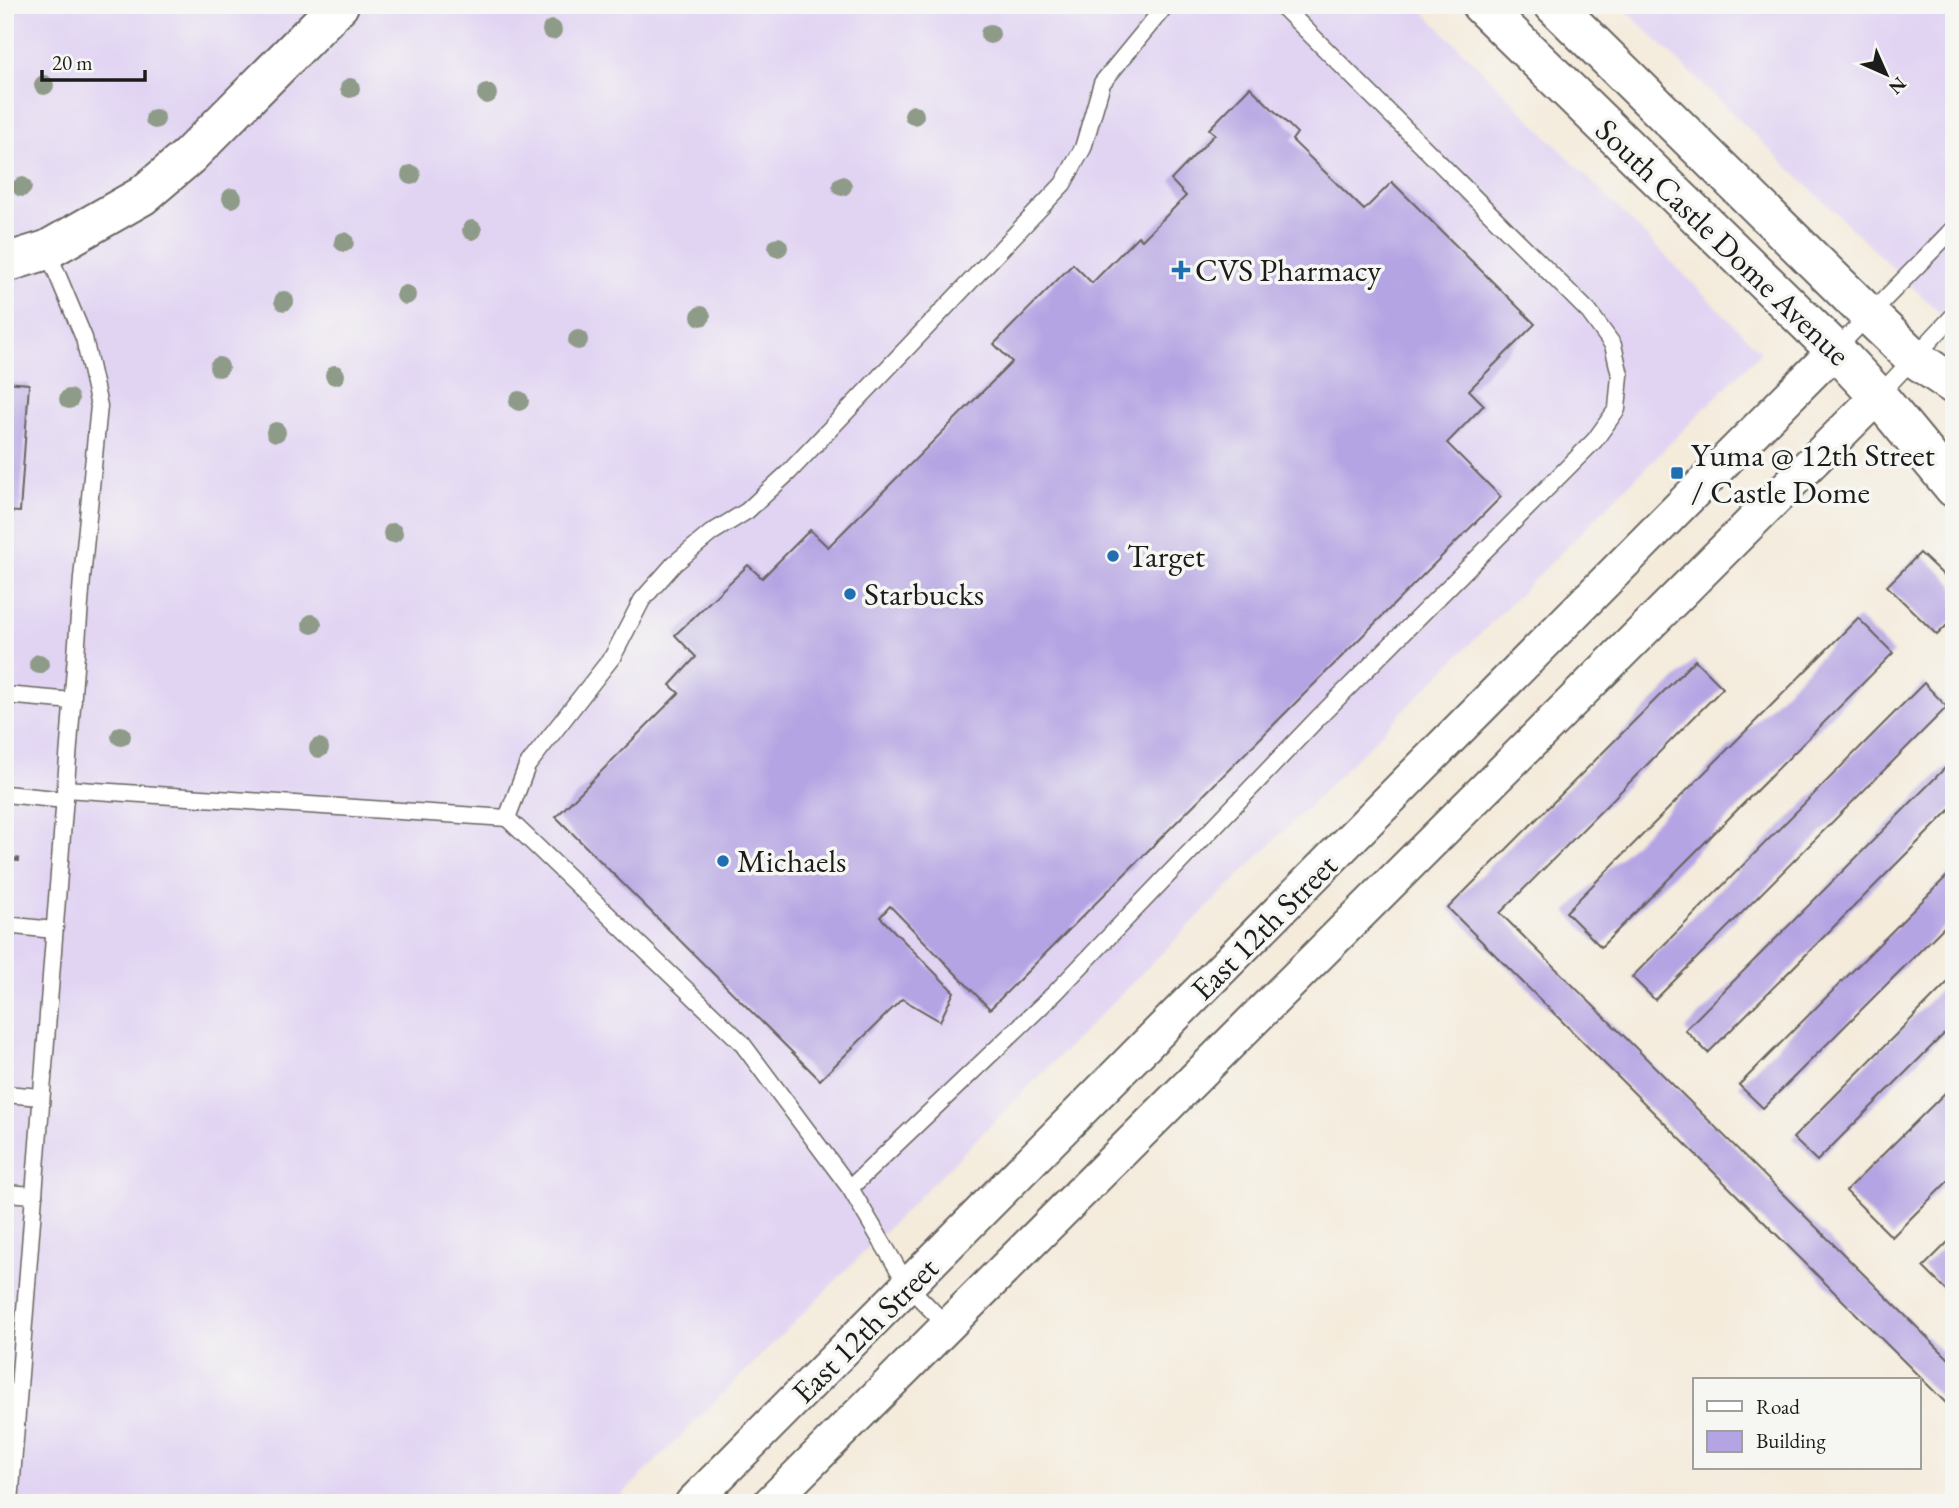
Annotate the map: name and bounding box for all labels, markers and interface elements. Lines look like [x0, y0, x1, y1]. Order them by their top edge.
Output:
scale bar [42, 38, 145, 82]
north arrow [1850, 38, 1920, 108]
text: 20 m [52, 49, 93, 76]
text: N [1883, 71, 1912, 100]
street label: South Castle Dome Avenue [1587, 109, 1859, 375]
place label: CVS Pharmacy [1195, 249, 1382, 291]
marker: CVS Pharmacy [1173, 262, 1189, 278]
place label: Yuma @ 12th Street / Castle Dome [1691, 434, 1935, 513]
marker: Yuma @ 12th Street / Castle Dome [1669, 465, 1685, 481]
place label: Target [1127, 535, 1205, 577]
marker: Target [1105, 548, 1121, 564]
place label: Starbucks [864, 573, 984, 615]
marker: Starbucks [842, 586, 858, 602]
place label: Michaels [737, 840, 846, 882]
street label: East 12th Street [1182, 845, 1346, 1009]
marker: Michaels [715, 853, 731, 869]
street label: East 12th Street [783, 1248, 947, 1412]
legend [1693, 1378, 1920, 1470]
text: Road [1756, 1393, 1800, 1420]
text: Building [1756, 1427, 1826, 1454]

